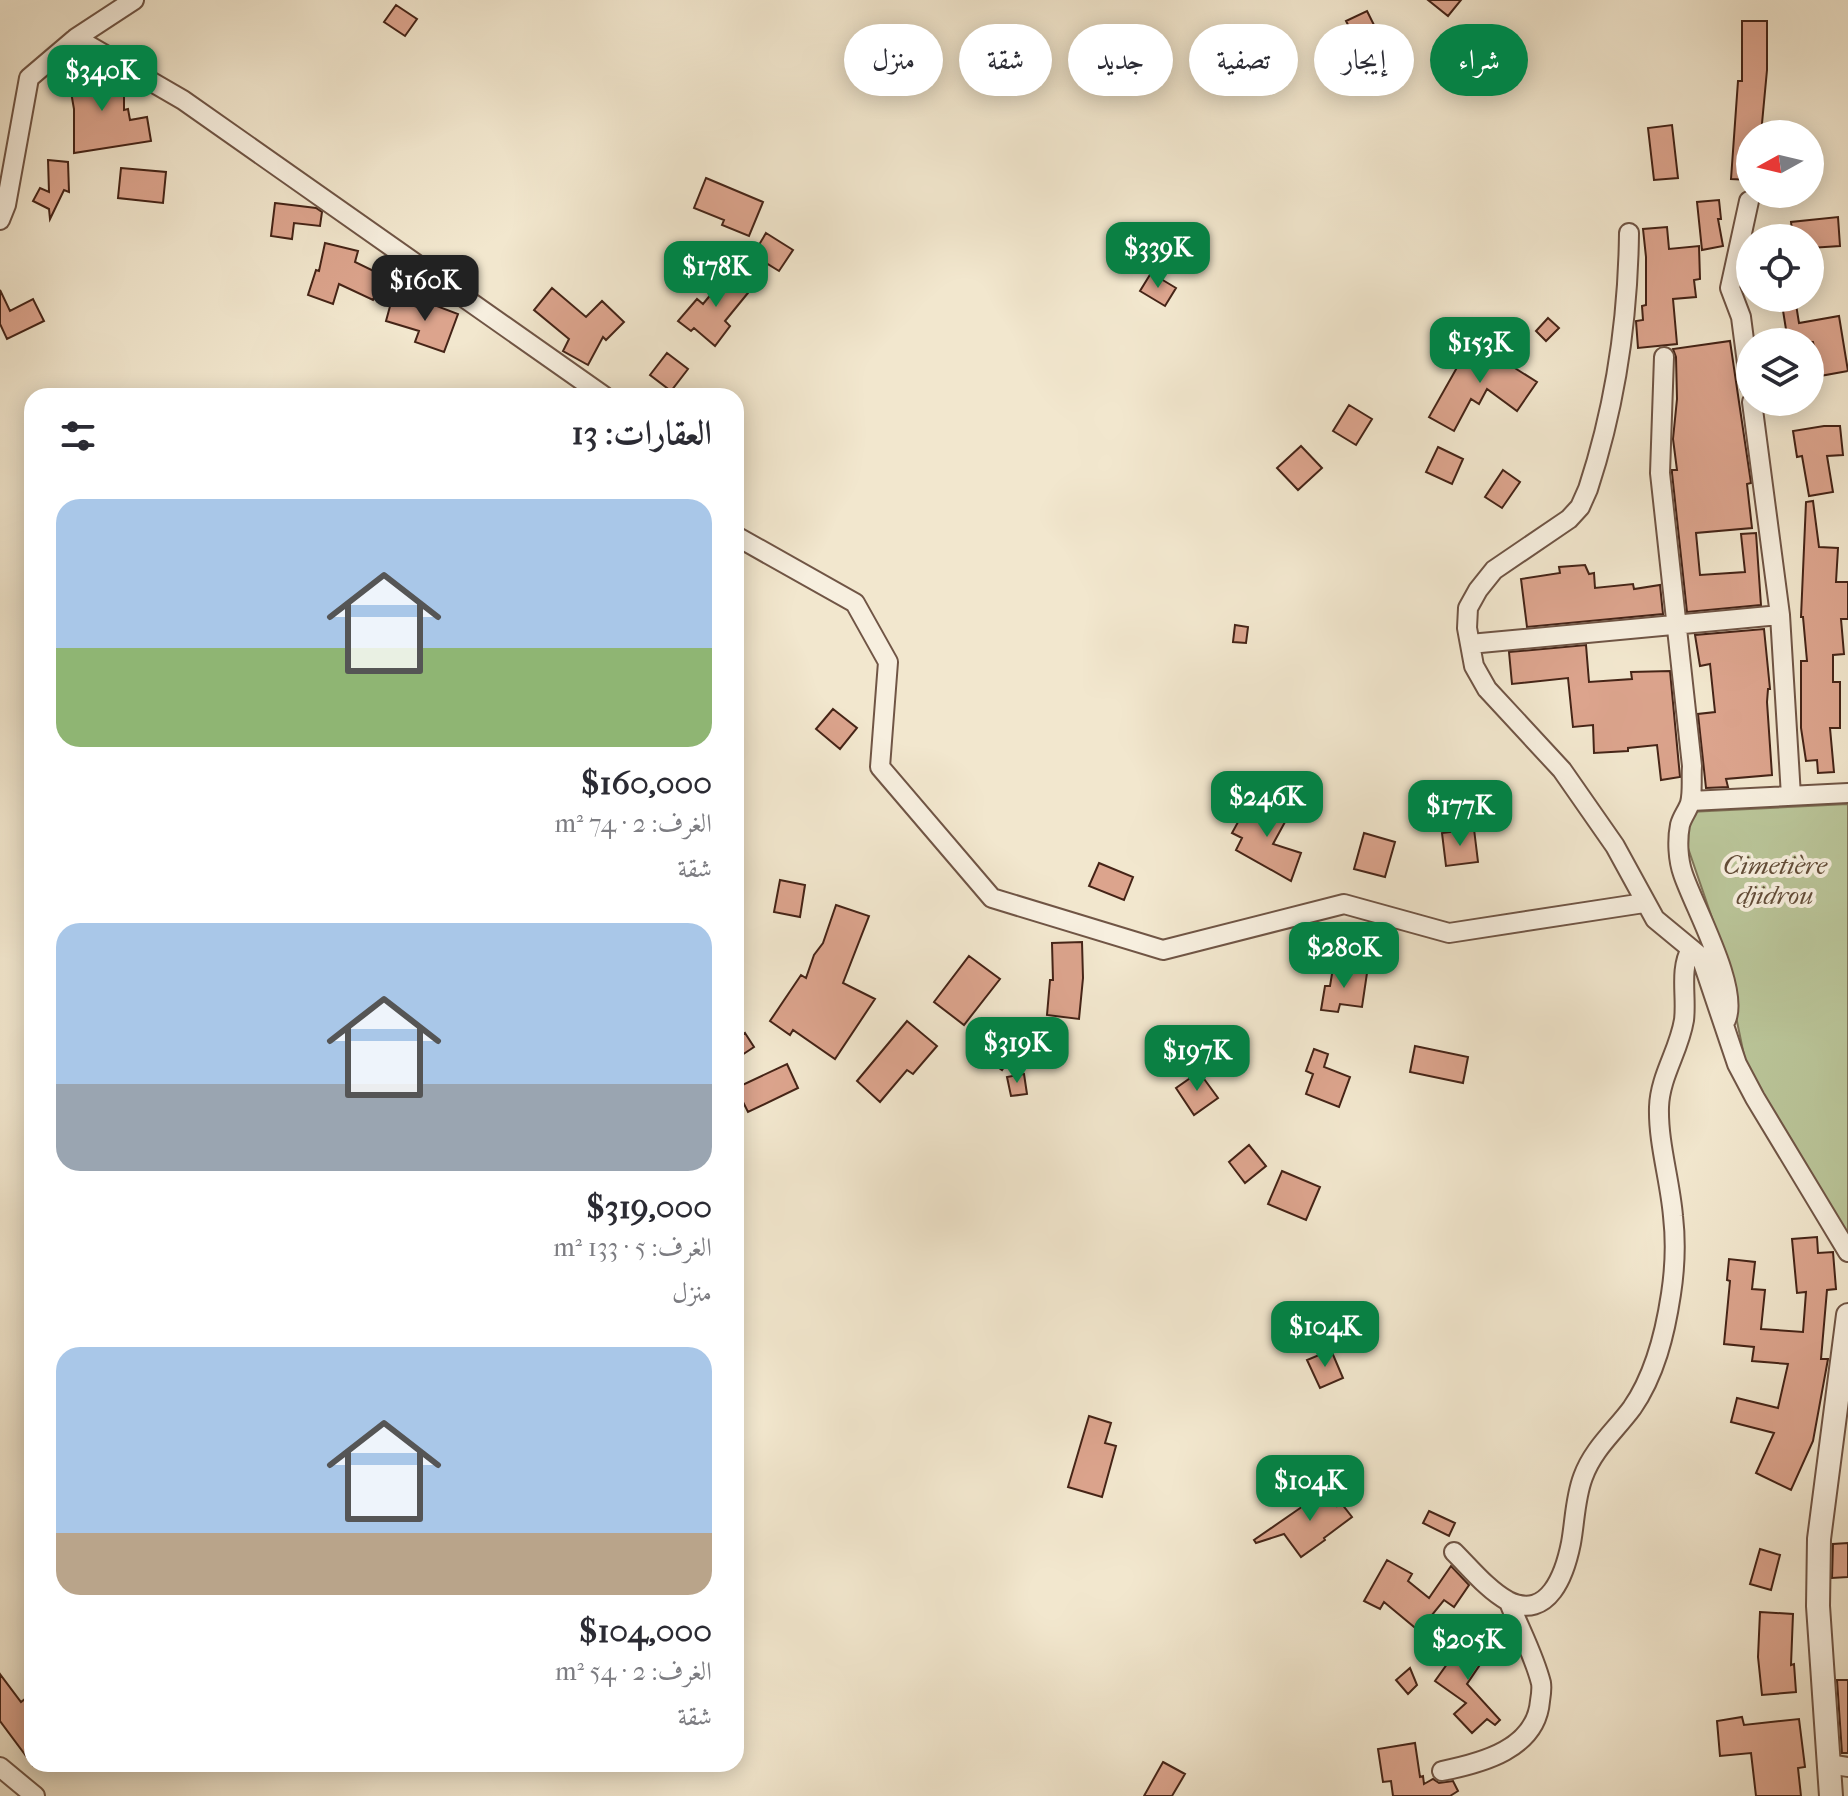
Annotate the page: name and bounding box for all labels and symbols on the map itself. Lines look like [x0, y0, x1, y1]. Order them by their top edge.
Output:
pin: $340K [46, 45, 158, 113]
north arrow [1736, 120, 1824, 208]
pin: $339K [1102, 222, 1214, 290]
pin: $178K [660, 241, 772, 309]
pin: $160K [369, 255, 481, 323]
pin: $153K [1424, 317, 1536, 385]
pin: $246K [1211, 771, 1323, 839]
pin: $177K [1404, 780, 1516, 848]
park label: Cimetière djidrou [1723, 850, 1829, 911]
pin: $280K [1288, 922, 1400, 990]
pin: $319K [961, 1017, 1073, 1085]
pin: $197K [1141, 1025, 1253, 1093]
pin: $104K [1269, 1301, 1381, 1369]
pin: $104K [1254, 1455, 1366, 1523]
pin: $205K [1412, 1614, 1524, 1682]

